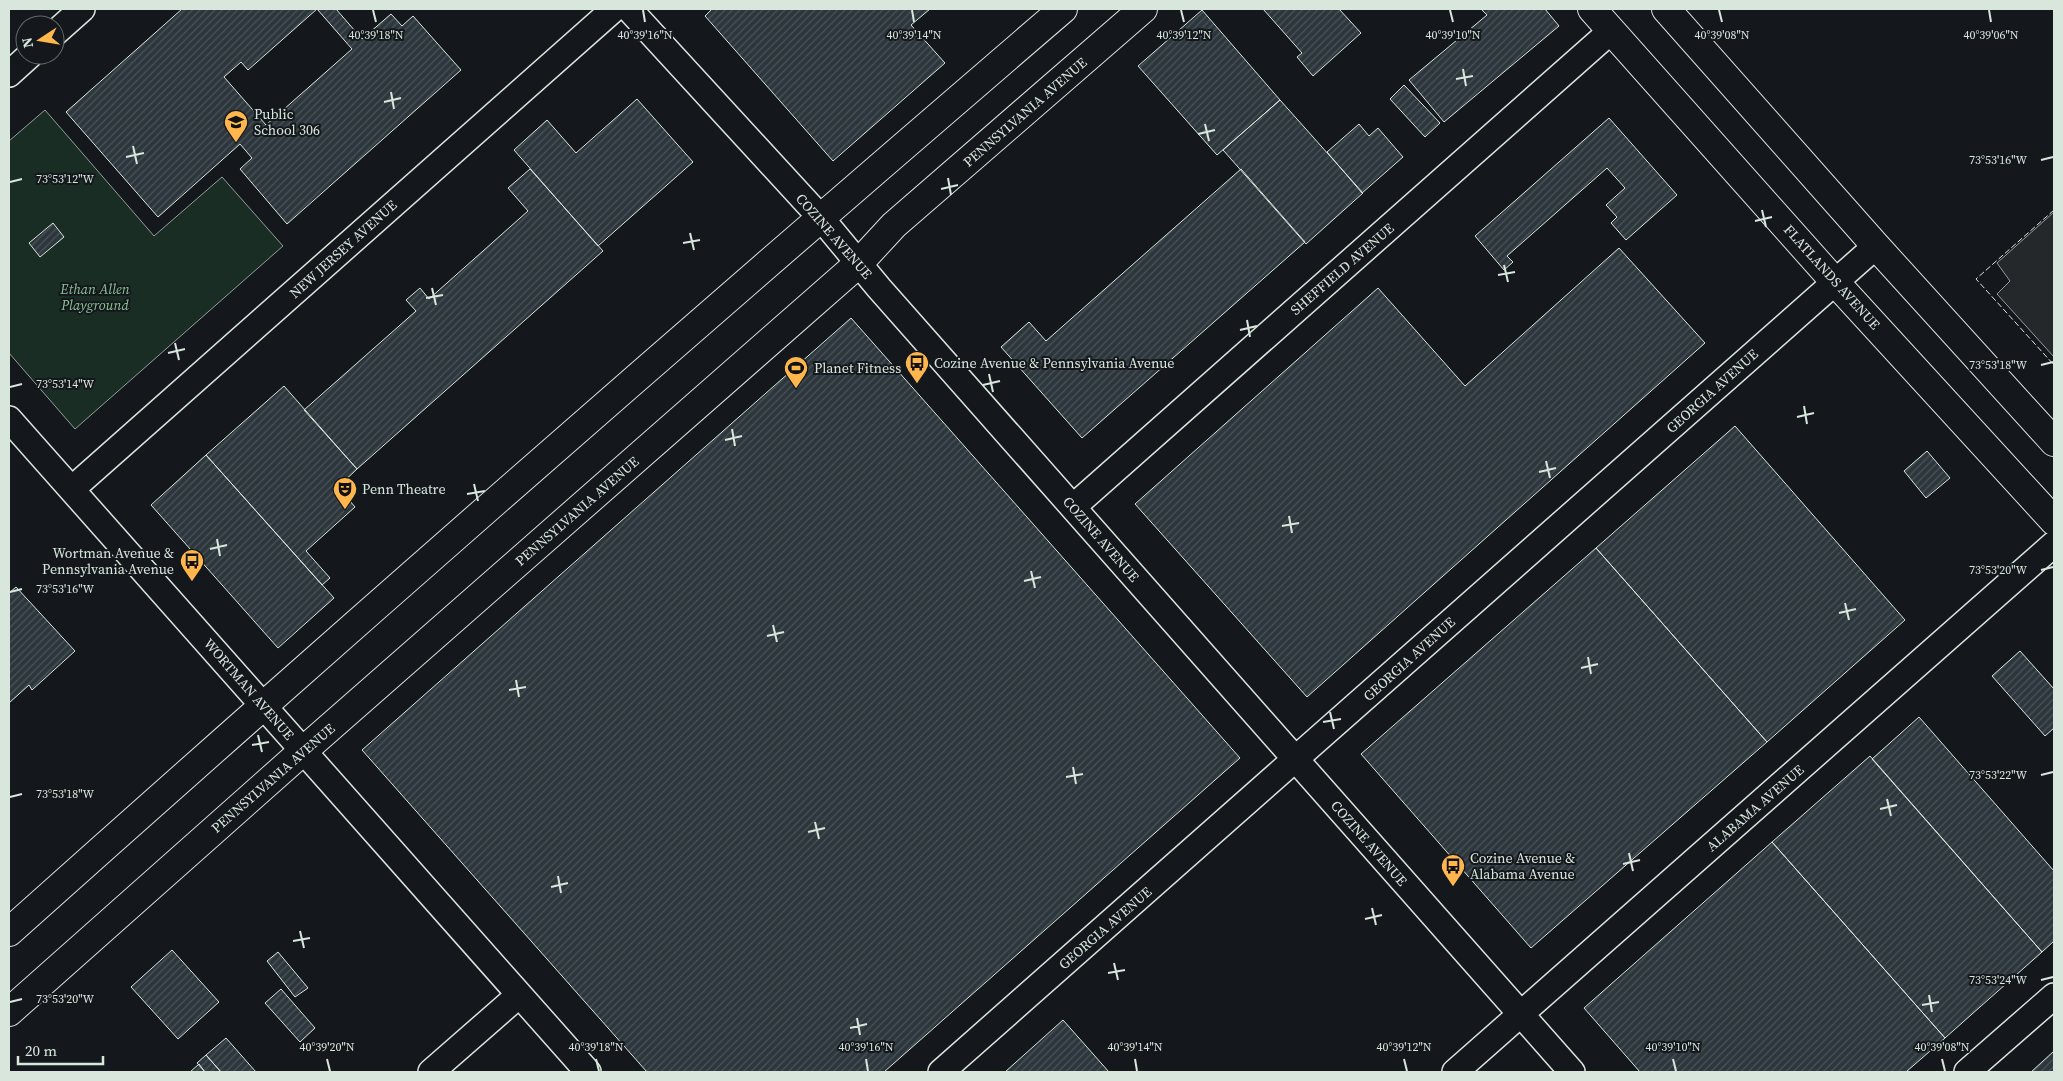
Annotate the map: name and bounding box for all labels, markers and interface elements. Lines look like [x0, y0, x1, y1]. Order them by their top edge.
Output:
north arrow [15, 15, 65, 65]
text: 40°39'18"N [348, 27, 404, 43]
text: 40°39'16"N [617, 27, 673, 43]
text: 40°39'14"N [886, 27, 942, 43]
text: 40°39'12"N [1156, 27, 1212, 43]
text: 40°39'10"N [1425, 27, 1481, 43]
text: 40°39'08"N [1694, 27, 1750, 43]
text: 40°39'06"N [1963, 27, 2019, 43]
text: N [16, 36, 38, 50]
street label: PENNSYLVANIA AVENUE [959, 53, 1091, 171]
place label: Public School 306 [254, 104, 320, 140]
school or university icon: Public School 306 [223, 109, 249, 143]
text: 73°53'16"W [1969, 152, 2027, 168]
text: 73°53'12"W [36, 171, 94, 187]
street label: COZINE AVENUE [791, 189, 877, 283]
street label: NEW JERSEY AVENUE [285, 195, 401, 303]
street label: SHEFFIELD AVENUE [1286, 218, 1398, 320]
street label: FLATLANDS AVENUE [1779, 220, 1885, 334]
park label: Ethan Allen Playground [59, 279, 130, 315]
street label: GEORGIA AVENUE [1662, 344, 1762, 438]
bus stop icon: Cozine Avenue & Pennsylvania Avenue [904, 350, 930, 384]
place label: Cozine Avenue & Pennsylvania Avenue [934, 353, 1175, 373]
sports icon: Planet Fitness [783, 355, 809, 389]
text: 73°53'18"W [1969, 357, 2027, 373]
place label: Planet Fitness [814, 358, 901, 378]
text: 73°53'14"W [36, 376, 94, 392]
street label: PENNSYLVANIA AVENUE [511, 452, 643, 570]
theatre icon: Penn Theatre [332, 476, 358, 510]
place label: Penn Theatre [362, 479, 446, 499]
street label: COZINE AVENUE [1058, 492, 1144, 586]
place label: Wortman Avenue & Pennsylvania Avenue [42, 543, 174, 579]
bus stop icon: Wortman Avenue & Pennsylvania Avenue [179, 548, 205, 582]
text: 73°53'20"W [1969, 562, 2027, 578]
text: 73°53'16"W [36, 581, 94, 597]
street label: GEORGIA AVENUE [1359, 612, 1459, 706]
street label: WORTMAN AVENUE [199, 634, 299, 744]
street label: PENNSYLVANIA AVENUE [207, 719, 339, 837]
street label: ALABAMA AVENUE [1702, 760, 1808, 856]
text: 73°53'22"W [1969, 767, 2027, 783]
text: 73°53'18"W [36, 786, 94, 802]
street label: COZINE AVENUE [1326, 796, 1412, 890]
place label: Cozine Avenue & Alabama Avenue [1470, 848, 1575, 884]
bus stop icon: Cozine Avenue & Alabama Avenue [1440, 853, 1466, 887]
street label: GEORGIA AVENUE [1054, 882, 1156, 974]
text: 73°53'24"W [1969, 972, 2027, 988]
text: 73°53'20"W [36, 991, 94, 1007]
scale bar [18, 1034, 102, 1066]
text: 40°39'20"N [299, 1039, 355, 1055]
text: 40°39'18"N [568, 1039, 624, 1055]
text: 40°39'16"N [838, 1039, 894, 1055]
text: 40°39'14"N [1107, 1039, 1163, 1055]
text: 40°39'12"N [1376, 1039, 1432, 1055]
text: 40°39'10"N [1645, 1039, 1701, 1055]
text: 40°39'08"N [1914, 1039, 1970, 1055]
text: 20 m [25, 1040, 57, 1061]

